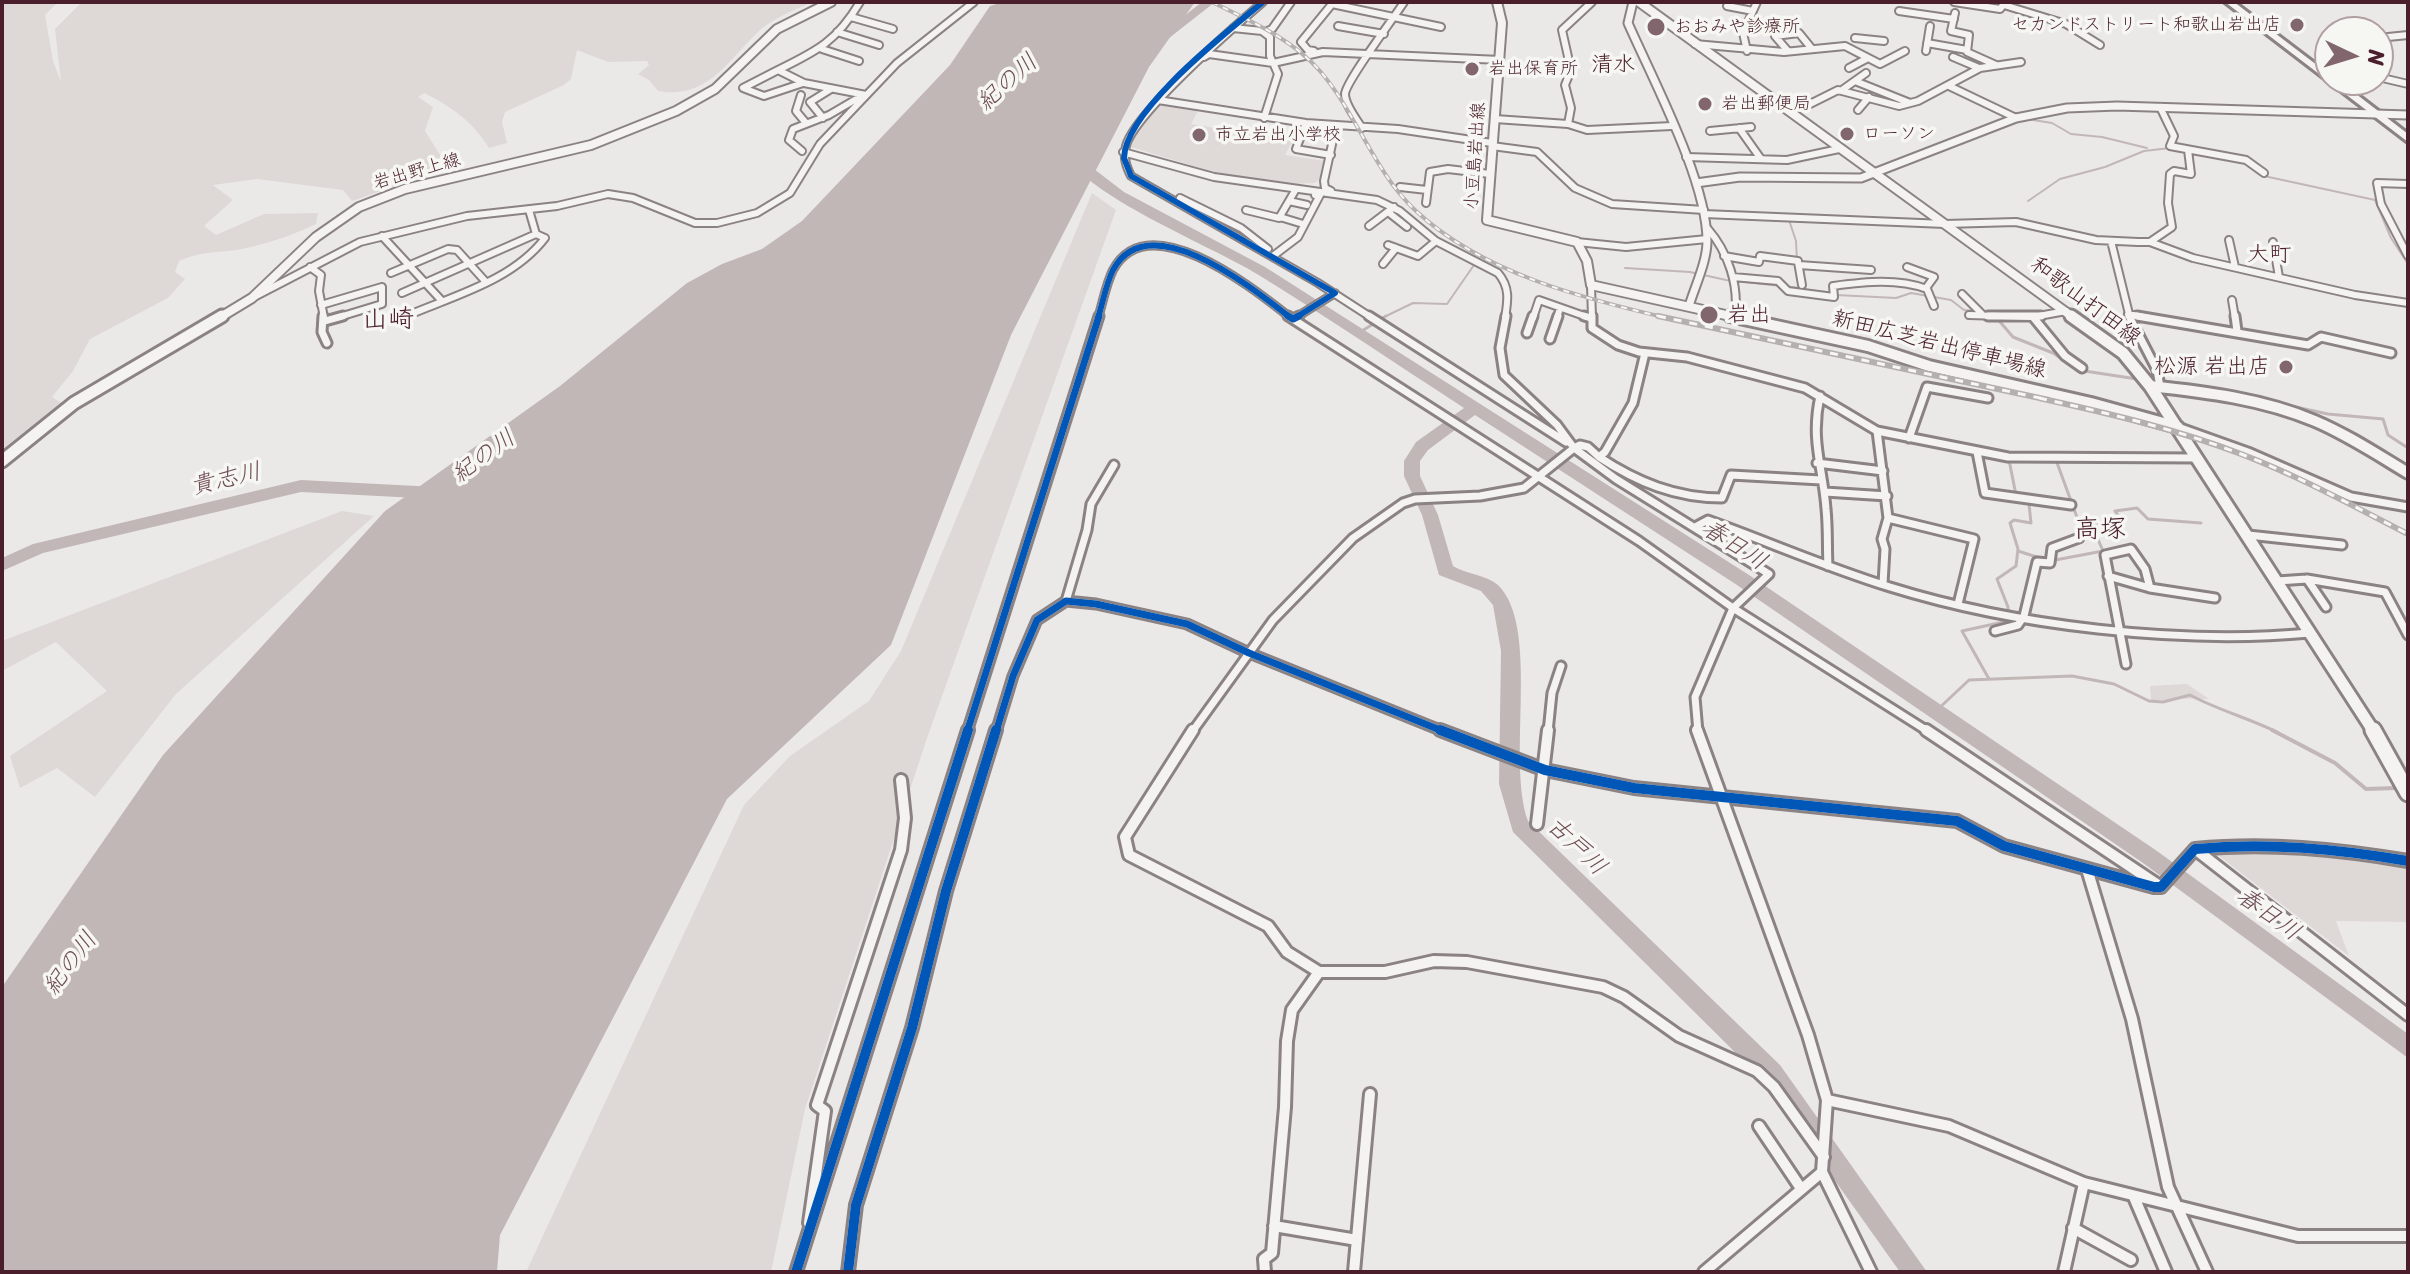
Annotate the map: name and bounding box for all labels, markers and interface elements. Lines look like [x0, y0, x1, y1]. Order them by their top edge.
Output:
place label: セカンドストリート和歌山岩出店 [2011, 14, 2281, 36]
marker: おおみや診療所 [1645, 16, 1667, 38]
place label: おおみや診療所 [1674, 16, 1800, 38]
marker: セカンドストリート和歌山岩出店 [2288, 16, 2306, 34]
north arrow [2314, 16, 2394, 96]
water label: 紀の川 [972, 48, 1044, 118]
text: N [2356, 49, 2396, 67]
district label: 清水 [1591, 52, 1635, 78]
place label: 岩出保育所 [1488, 58, 1578, 80]
marker: 岩出保育所 [1463, 60, 1481, 78]
place label: 岩出郵便局 [1721, 93, 1811, 115]
marker: 岩出郵便局 [1696, 95, 1714, 113]
street label: 小豆島岩出線 [1461, 101, 1491, 211]
place label: ローソン [1863, 123, 1935, 145]
place label: 市立岩出小学校 [1215, 124, 1341, 146]
marker: ローソン [1838, 125, 1856, 143]
marker: 市立岩出小学校 [1190, 126, 1208, 144]
street label: 岩出野上線 [371, 149, 463, 195]
district label: 大町 [2247, 242, 2291, 268]
street label: 和歌山打田線 [2024, 252, 2146, 352]
place label: 岩出 [1727, 302, 1771, 328]
district label: 山崎 [362, 304, 414, 336]
marker: 岩出 [1698, 304, 1720, 326]
street label: 新田広芝岩出停車場線 [1829, 306, 2049, 384]
place label: 松源 岩出店 [2154, 354, 2270, 380]
marker: 松源 岩出店 [2277, 358, 2295, 376]
water label: 紀の川 [446, 424, 522, 490]
water label: 貴志川 [188, 458, 264, 502]
water label: 春日川 [1696, 514, 1772, 578]
district label: 高塚 [2074, 514, 2126, 546]
water label: 古戸川 [1540, 812, 1612, 882]
water label: 春日川 [2230, 882, 2306, 948]
water label: 紀の川 [38, 927, 104, 1001]

